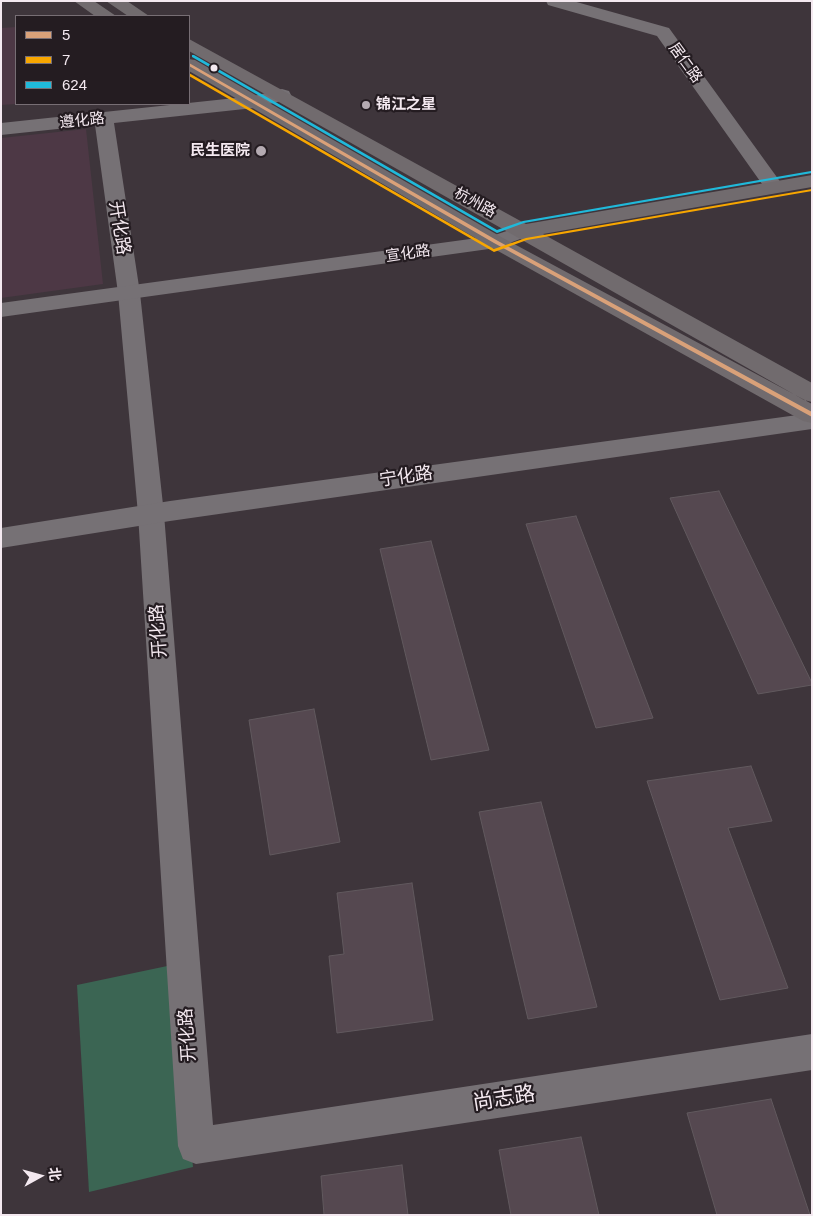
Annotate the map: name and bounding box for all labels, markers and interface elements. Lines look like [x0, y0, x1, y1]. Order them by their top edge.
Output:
legend [15, 15, 190, 105]
text: 5 [62, 26, 70, 43]
street label: 居仁路 [664, 40, 706, 86]
text: 7 [62, 51, 70, 68]
unlabelled marker [209, 63, 219, 73]
text: 624 [62, 76, 87, 93]
place label: 锦江之星 [376, 96, 436, 114]
marker: 锦江之星 [360, 99, 372, 111]
street label: 遵化路 [59, 110, 105, 132]
place label: 民生医院 [190, 142, 250, 160]
marker: 民生医院 [254, 144, 268, 158]
street label: 杭州路 [451, 184, 499, 222]
street label: 开化路 [104, 200, 134, 256]
street label: 宣化路 [384, 242, 432, 266]
street label: 宁化路 [378, 463, 434, 491]
street label: 开化路 [146, 603, 172, 659]
street label: 开化路 [175, 1007, 201, 1063]
street label: 尚志路 [471, 1082, 537, 1116]
north arrow [15, 1151, 65, 1201]
text: 北 [46, 1166, 64, 1182]

